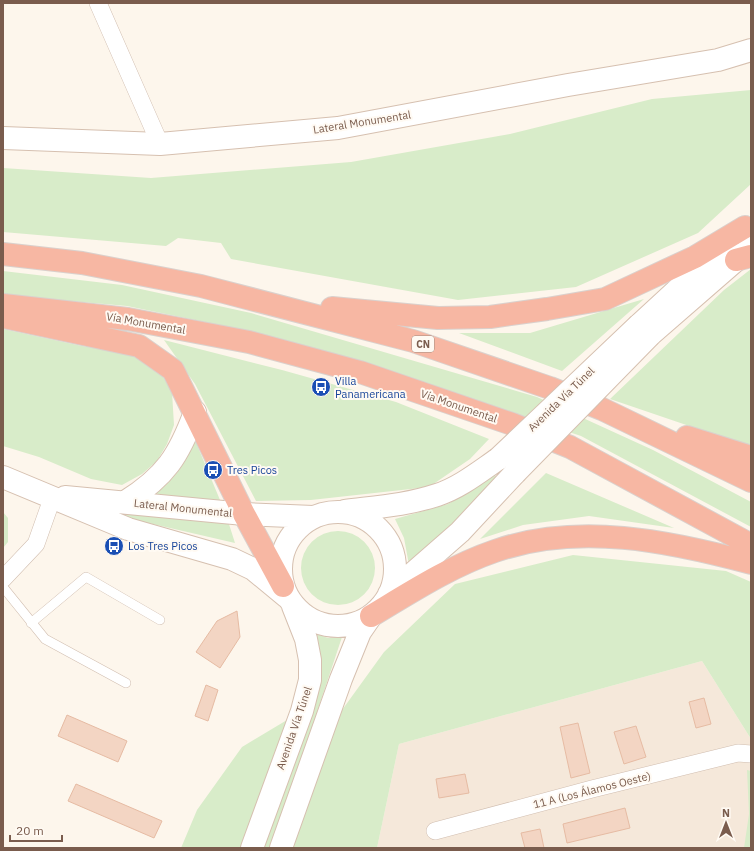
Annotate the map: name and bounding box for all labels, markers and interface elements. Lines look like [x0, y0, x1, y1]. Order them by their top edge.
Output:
street label: Lateral Monumental [312, 107, 412, 137]
street label: Vía Monumental [105, 309, 187, 337]
road number: CN [412, 336, 434, 352]
street label: Avenida Vía Túnel [525, 364, 597, 434]
place label: Villa Panamericana [335, 374, 406, 401]
bus stop icon: Villa Panamericana [310, 376, 332, 398]
street label: Vía Monumental [419, 386, 499, 426]
bus stop icon: Tres Picos [202, 459, 224, 481]
place label: Tres Picos [227, 463, 277, 477]
street label: Lateral Monumental [133, 496, 233, 520]
bus stop icon: Los Tres Picos [103, 535, 125, 557]
place label: Los Tres Picos [128, 539, 198, 553]
street label: Avenida Vía Túnel [273, 684, 315, 772]
street label: 11 A (Los Álamos Oeste) [532, 769, 652, 811]
north arrow [706, 803, 746, 843]
text: N [722, 806, 730, 820]
scale bar [10, 817, 62, 843]
text: 20 m [16, 823, 44, 838]

